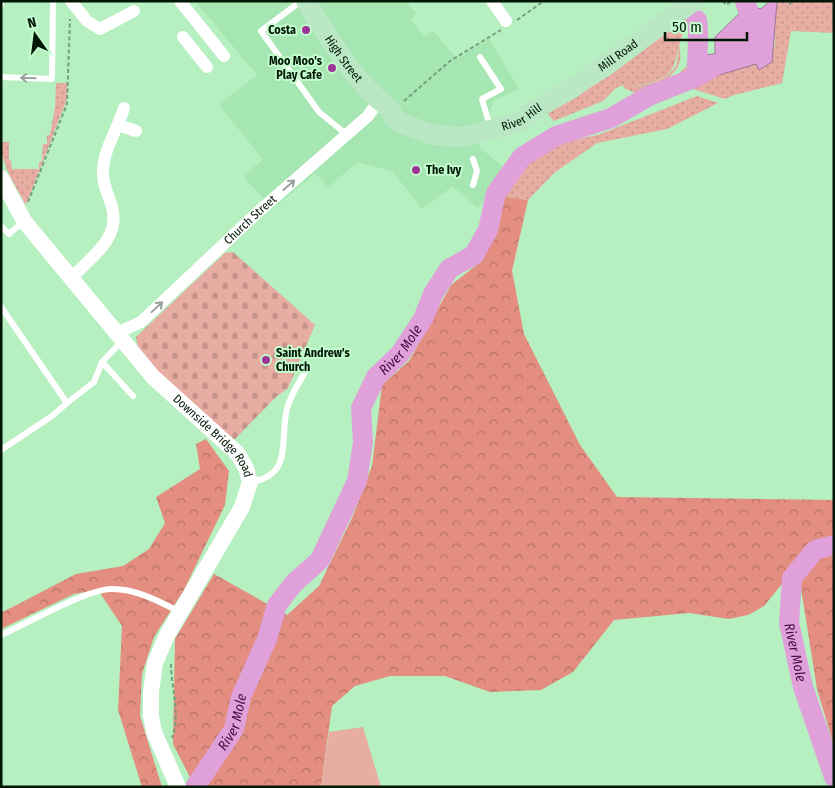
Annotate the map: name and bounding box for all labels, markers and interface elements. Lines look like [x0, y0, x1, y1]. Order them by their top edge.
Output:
north arrow [10, 10, 60, 60]
scale bar [665, 10, 748, 42]
text: N [26, 14, 38, 32]
text: 50 m [672, 18, 702, 36]
place label: Costa [268, 23, 296, 37]
marker: Costa [300, 24, 312, 36]
street label: High Street [322, 33, 365, 85]
street label: Mill Road [595, 36, 641, 74]
place label: Moo Moo's Play Cafe [269, 54, 323, 82]
marker: Moo Moo's Play Cafe [326, 62, 338, 74]
one-way arrow [20, 74, 36, 83]
street label: River Hill [500, 100, 544, 134]
place label: The Ivy [426, 163, 462, 177]
marker: The Ivy [410, 164, 422, 176]
one-way arrow [282, 179, 295, 190]
street label: Church Street [221, 192, 279, 247]
one-way arrow [151, 301, 163, 313]
water label: River Mole [375, 321, 426, 378]
place label: Saint Andrew's Church [276, 346, 351, 374]
marker: Saint Andrew's Church [260, 354, 272, 366]
street label: Downside Bridge Road [170, 392, 255, 479]
water label: River Mole [781, 621, 810, 684]
water label: River Mole [214, 692, 250, 753]

